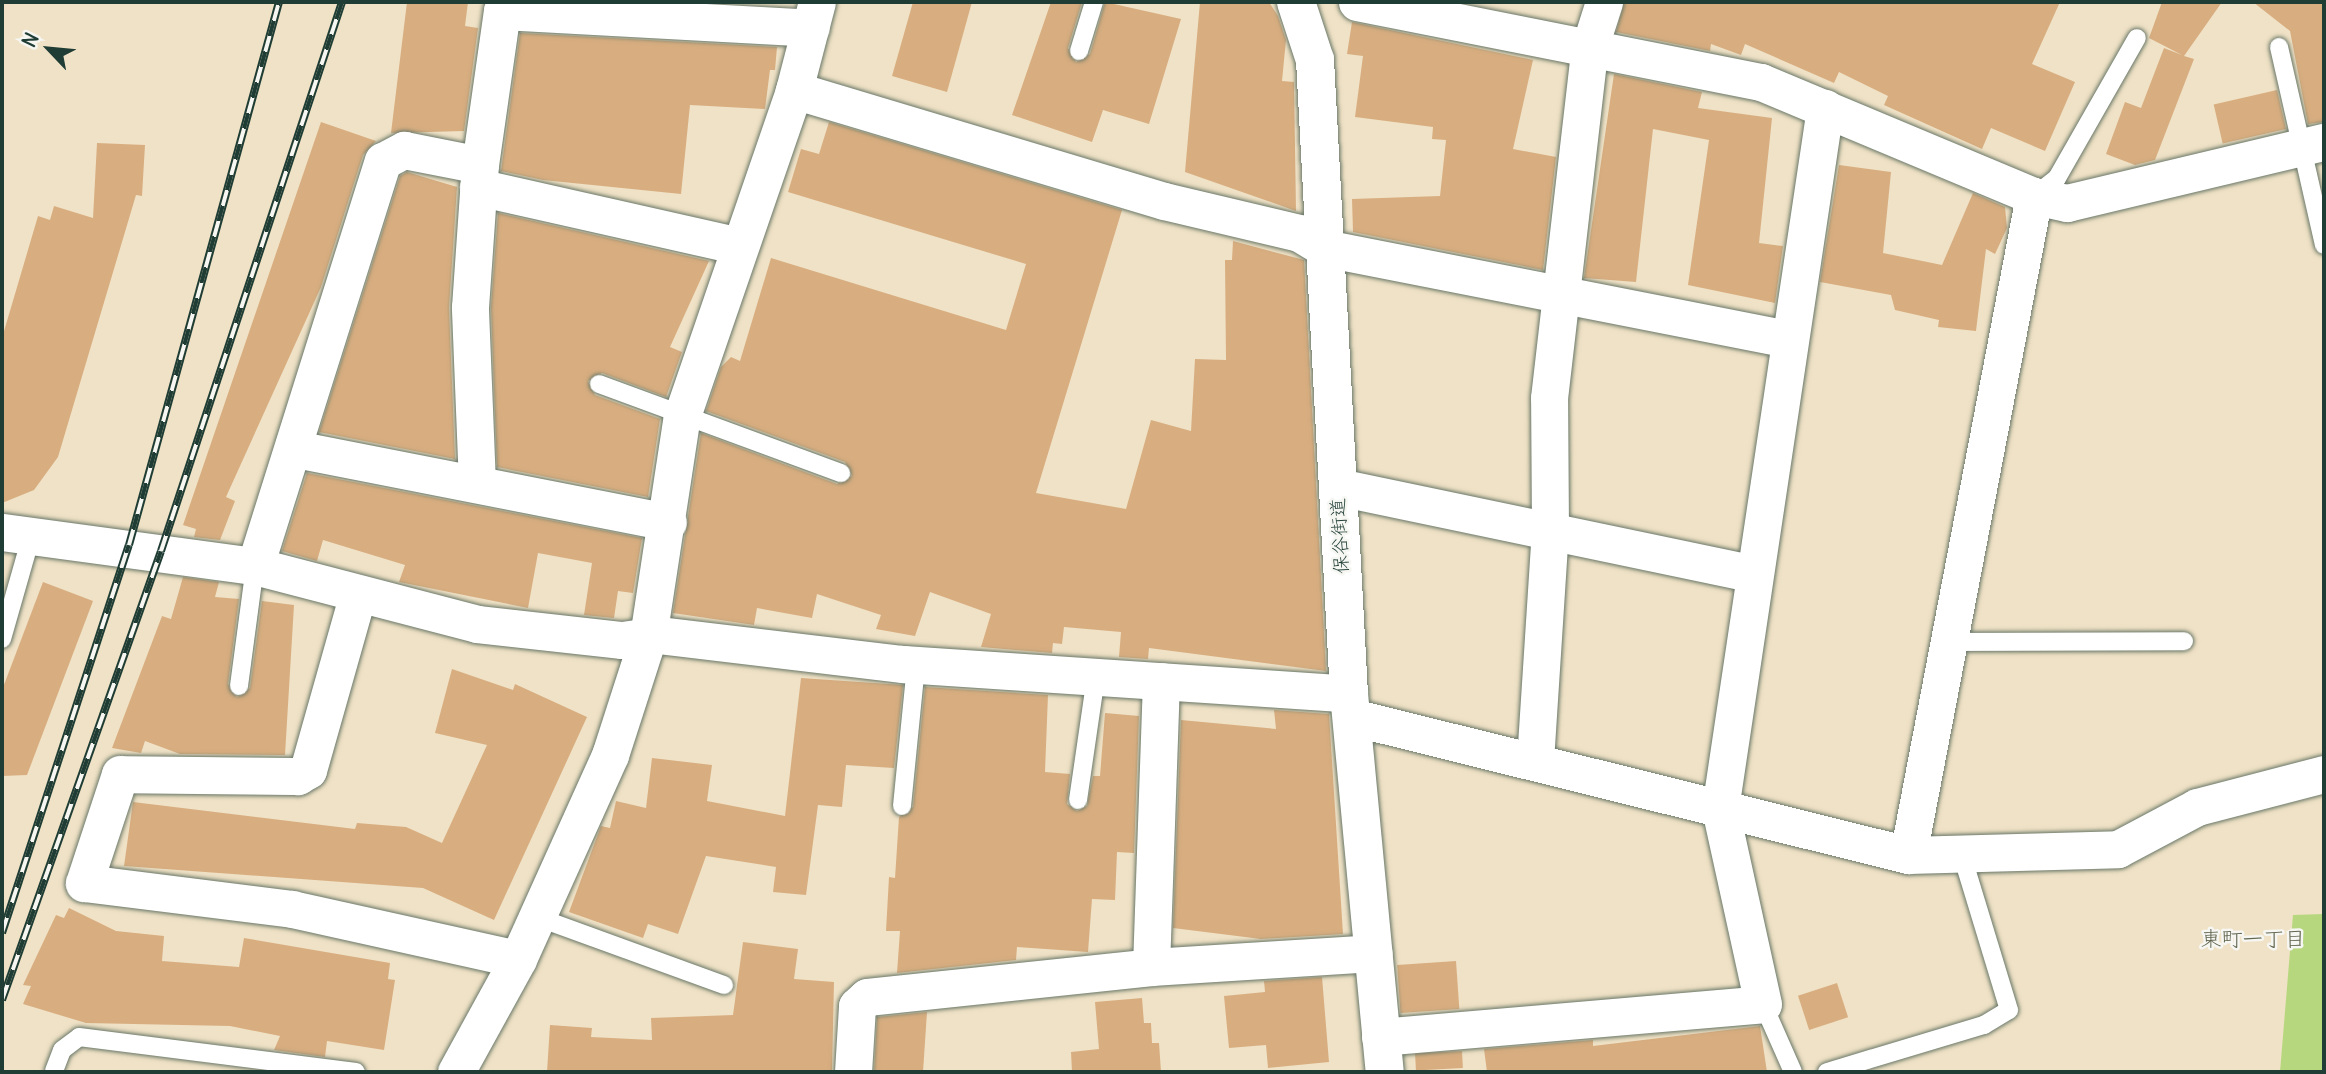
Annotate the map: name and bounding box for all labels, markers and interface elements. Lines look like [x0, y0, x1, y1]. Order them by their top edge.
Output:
north arrow [14, 14, 84, 84]
text: N [16, 29, 44, 51]
street label: 保谷街道 [1327, 497, 1353, 575]
district label: 東町一丁目 [2201, 926, 2305, 952]

